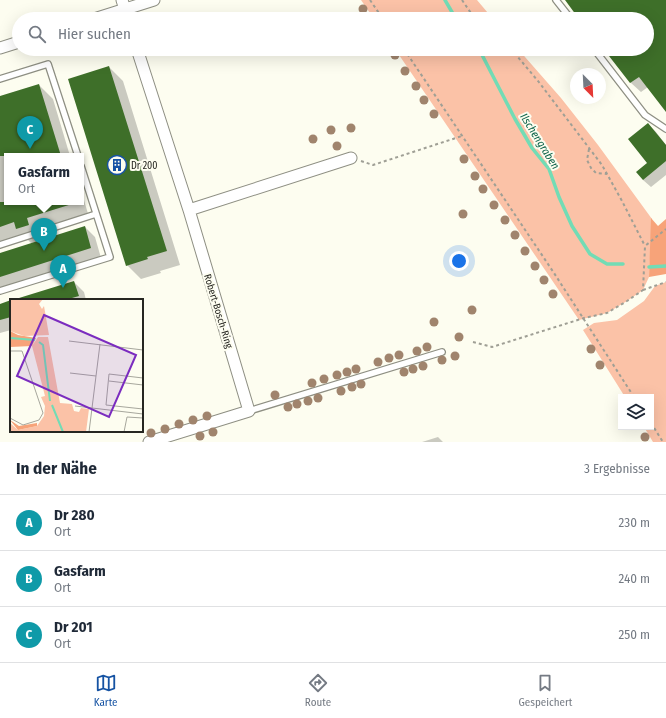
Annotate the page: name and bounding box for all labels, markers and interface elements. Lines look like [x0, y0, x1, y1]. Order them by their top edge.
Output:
search box [12, 12, 654, 56]
icon: search [26, 23, 48, 45]
text: Hier suchen [58, 25, 131, 43]
north arrow [570, 68, 606, 104]
water label: Ilschengraben [517, 111, 562, 172]
pin: C [17, 116, 43, 149]
popup [4, 153, 84, 205]
building icon: Dr 200 [106, 154, 128, 176]
place label: Dr 200 [131, 160, 157, 172]
text: Gasfarm [18, 163, 70, 181]
text: Ort [18, 181, 35, 196]
pin: B [31, 218, 57, 251]
your location [449, 251, 469, 271]
pin: A [50, 255, 76, 288]
street label: Robert-Bosch-Ring [201, 273, 235, 350]
inset map [10, 299, 143, 432]
map controls [618, 394, 654, 430]
button: layers [618, 394, 654, 430]
text: In der Nähe [16, 458, 97, 479]
text: 3 Ergebnisse [584, 461, 650, 476]
text: Dr 280 [54, 506, 95, 524]
text: A [25, 515, 33, 530]
text: 230 m [619, 515, 650, 530]
text: Ort [54, 524, 71, 539]
text: Gasfarm [54, 562, 106, 580]
text: B [25, 571, 33, 586]
text: 240 m [618, 571, 650, 586]
text: Ort [54, 580, 71, 595]
text: Dr 201 [54, 618, 93, 636]
text: C [26, 627, 32, 642]
text: 250 m [618, 627, 650, 642]
text: Ort [54, 636, 71, 651]
tab: Karte [94, 672, 118, 709]
tab: Route [305, 672, 331, 709]
tab: Gespeichert [518, 672, 572, 709]

